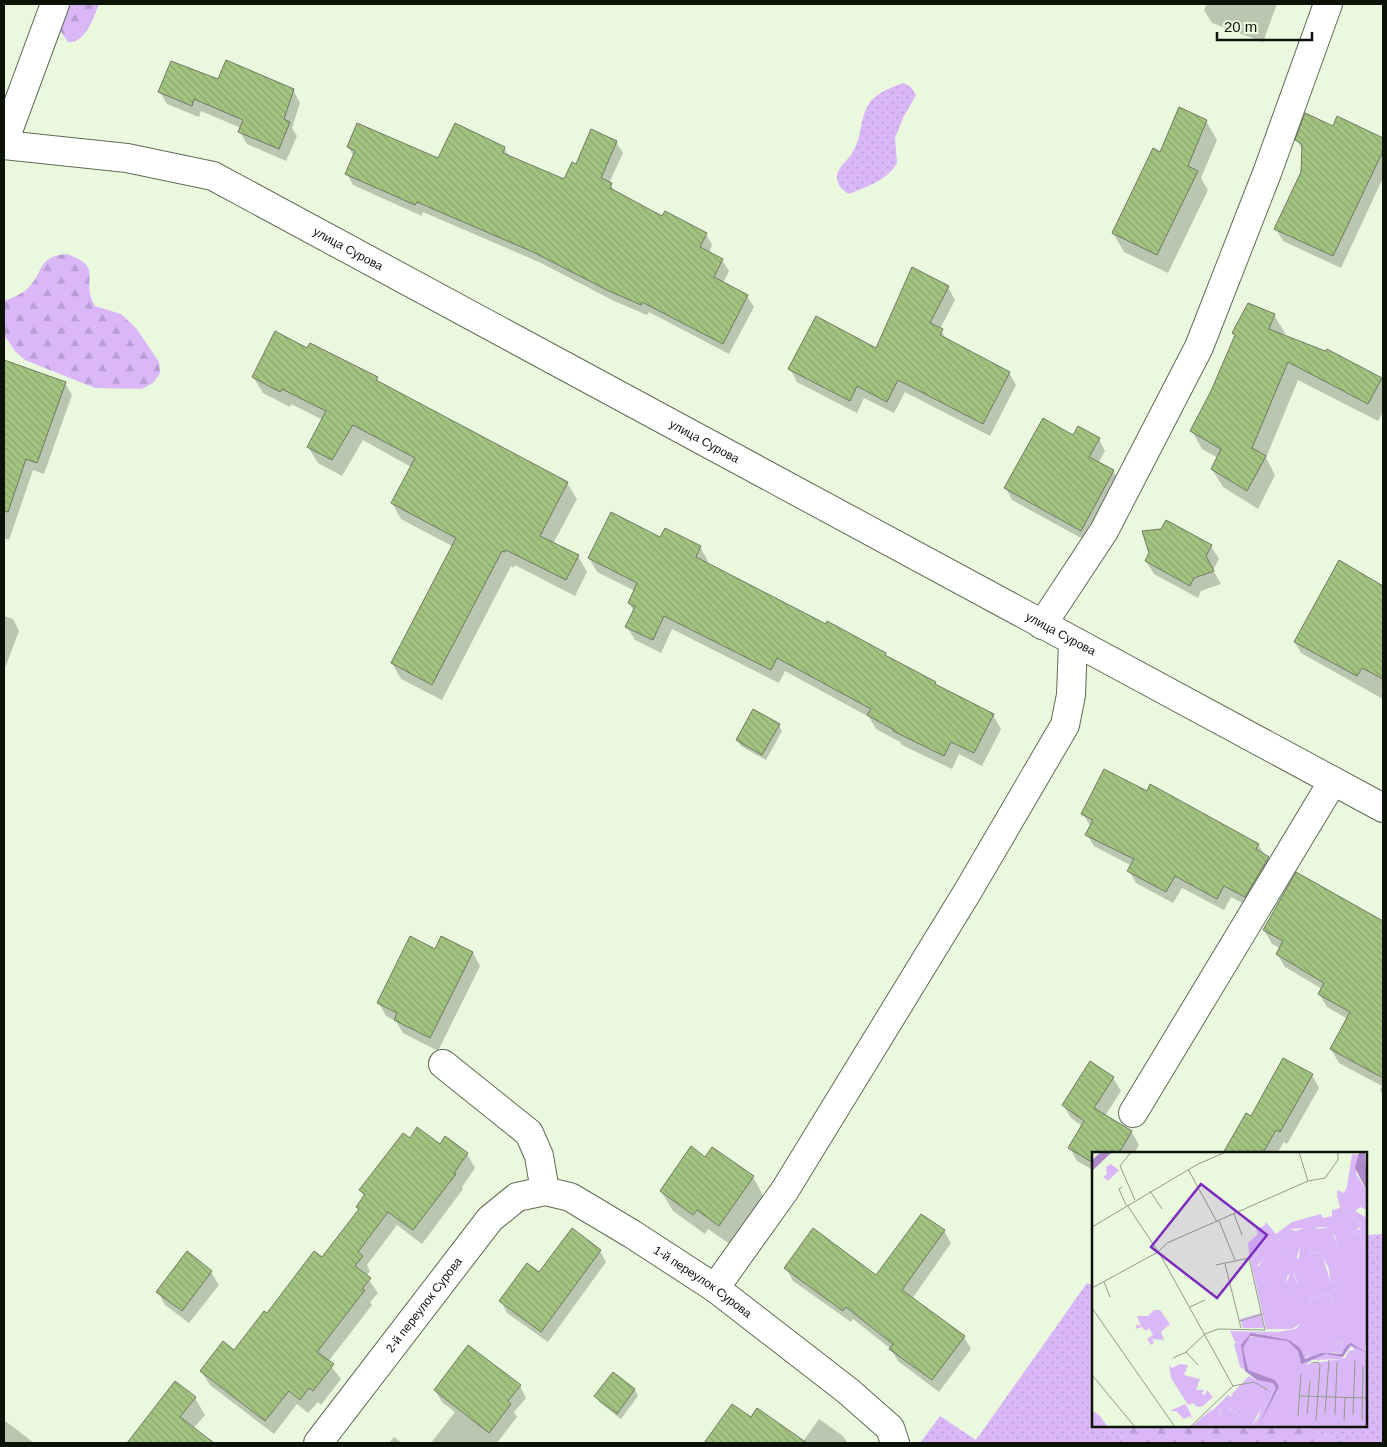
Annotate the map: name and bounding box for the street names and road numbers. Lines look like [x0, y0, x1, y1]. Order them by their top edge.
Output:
street label: улица Сурова [311, 224, 386, 274]
street label: улица Сурова [667, 417, 742, 466]
street label: улица Сурова [1023, 609, 1098, 659]
street label: 1-й переулок Сурова [651, 1243, 755, 1321]
street label: 2-й переулок Сурова [383, 1254, 465, 1355]

